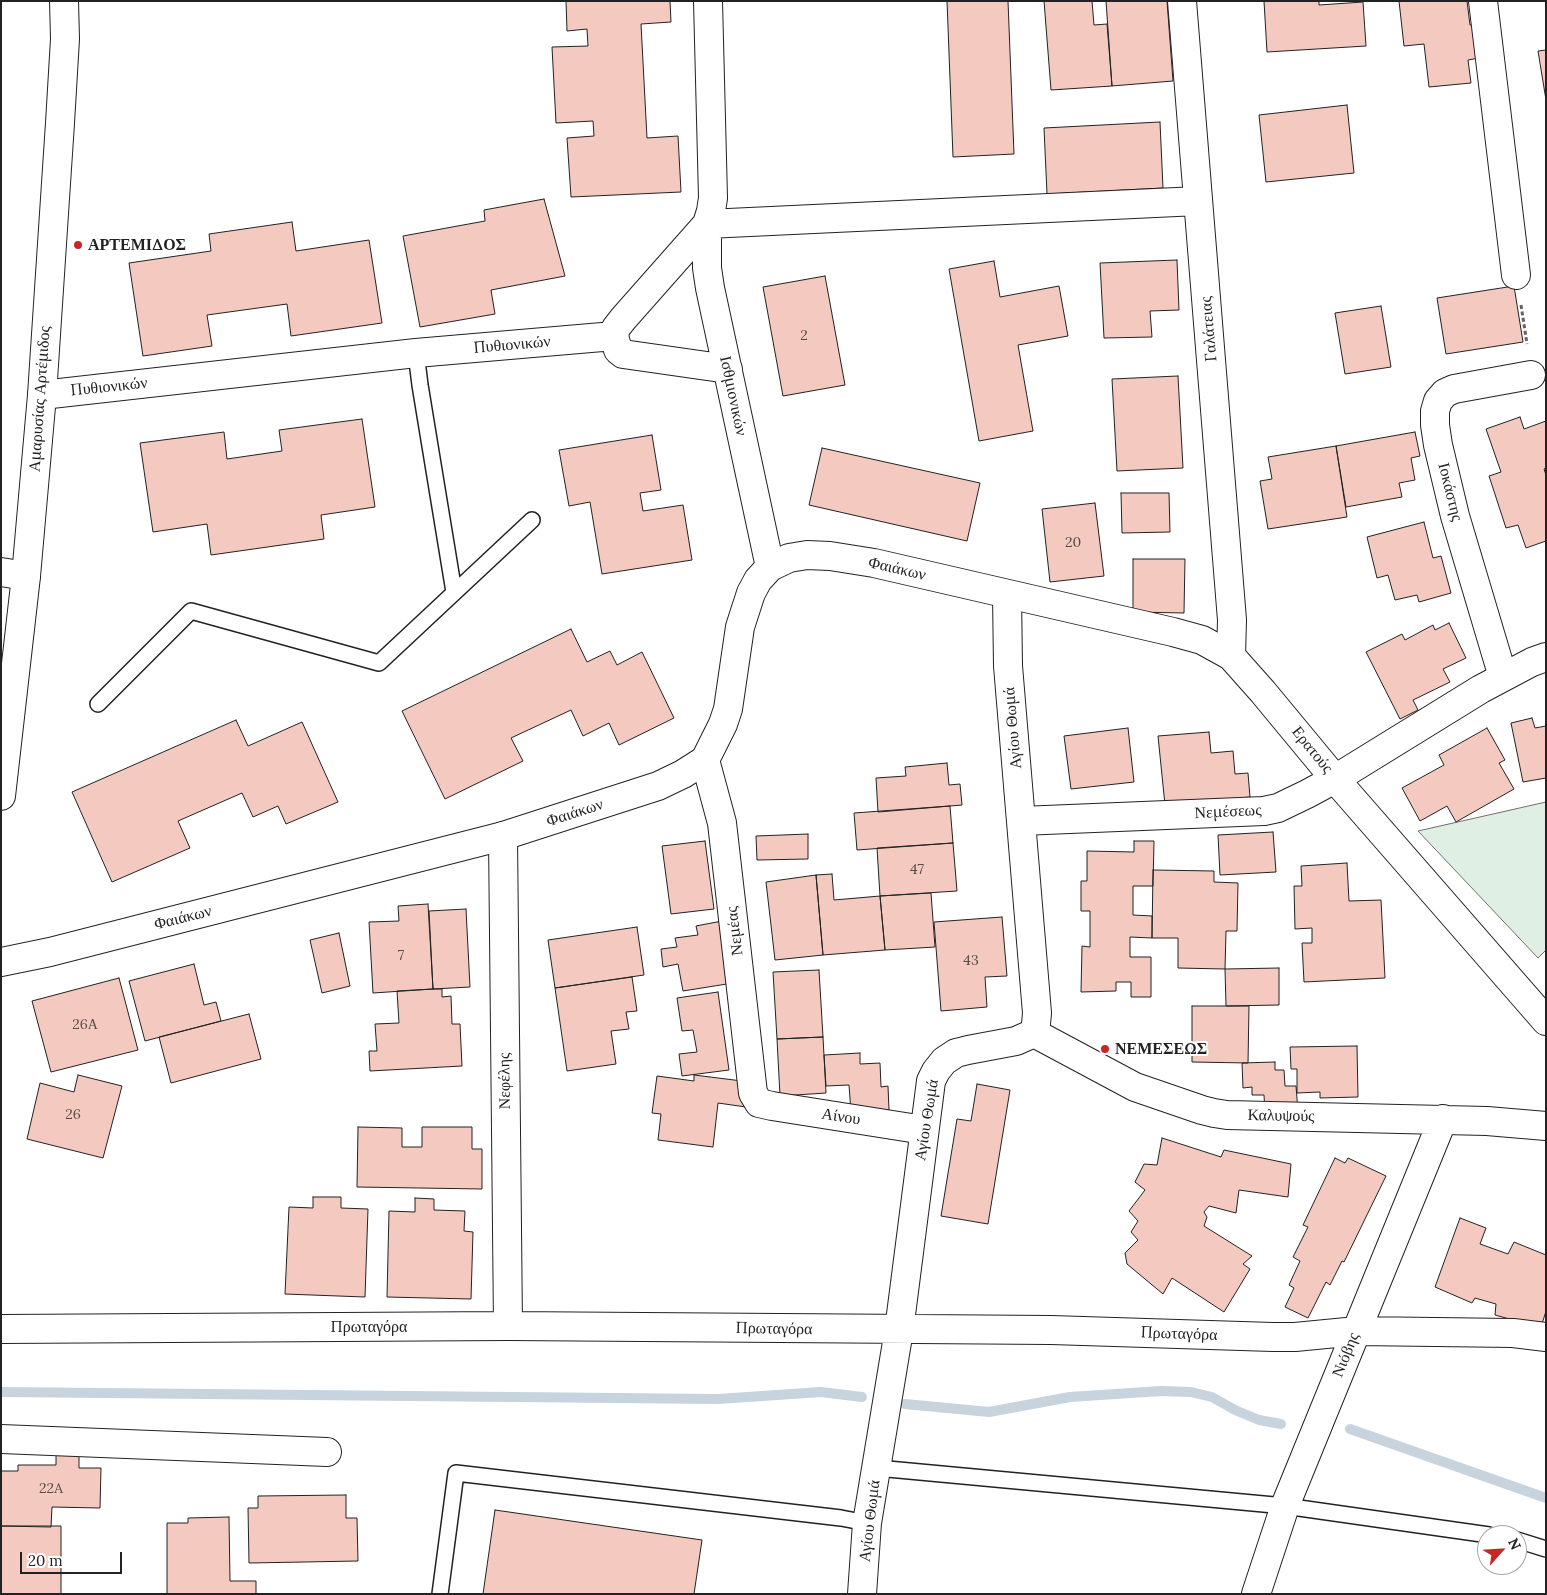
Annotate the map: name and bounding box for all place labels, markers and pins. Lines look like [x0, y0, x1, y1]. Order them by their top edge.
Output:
place label: ΑΡΤΕΜΙΔΟΣ [88, 235, 186, 255]
marker: ΑΡΤΕΜΙΔΟΣ [72, 239, 84, 251]
place label: ΝΕΜΕΣΕΩΣ [1115, 1039, 1207, 1059]
marker: ΝΕΜΕΣΕΩΣ [1099, 1043, 1111, 1055]

